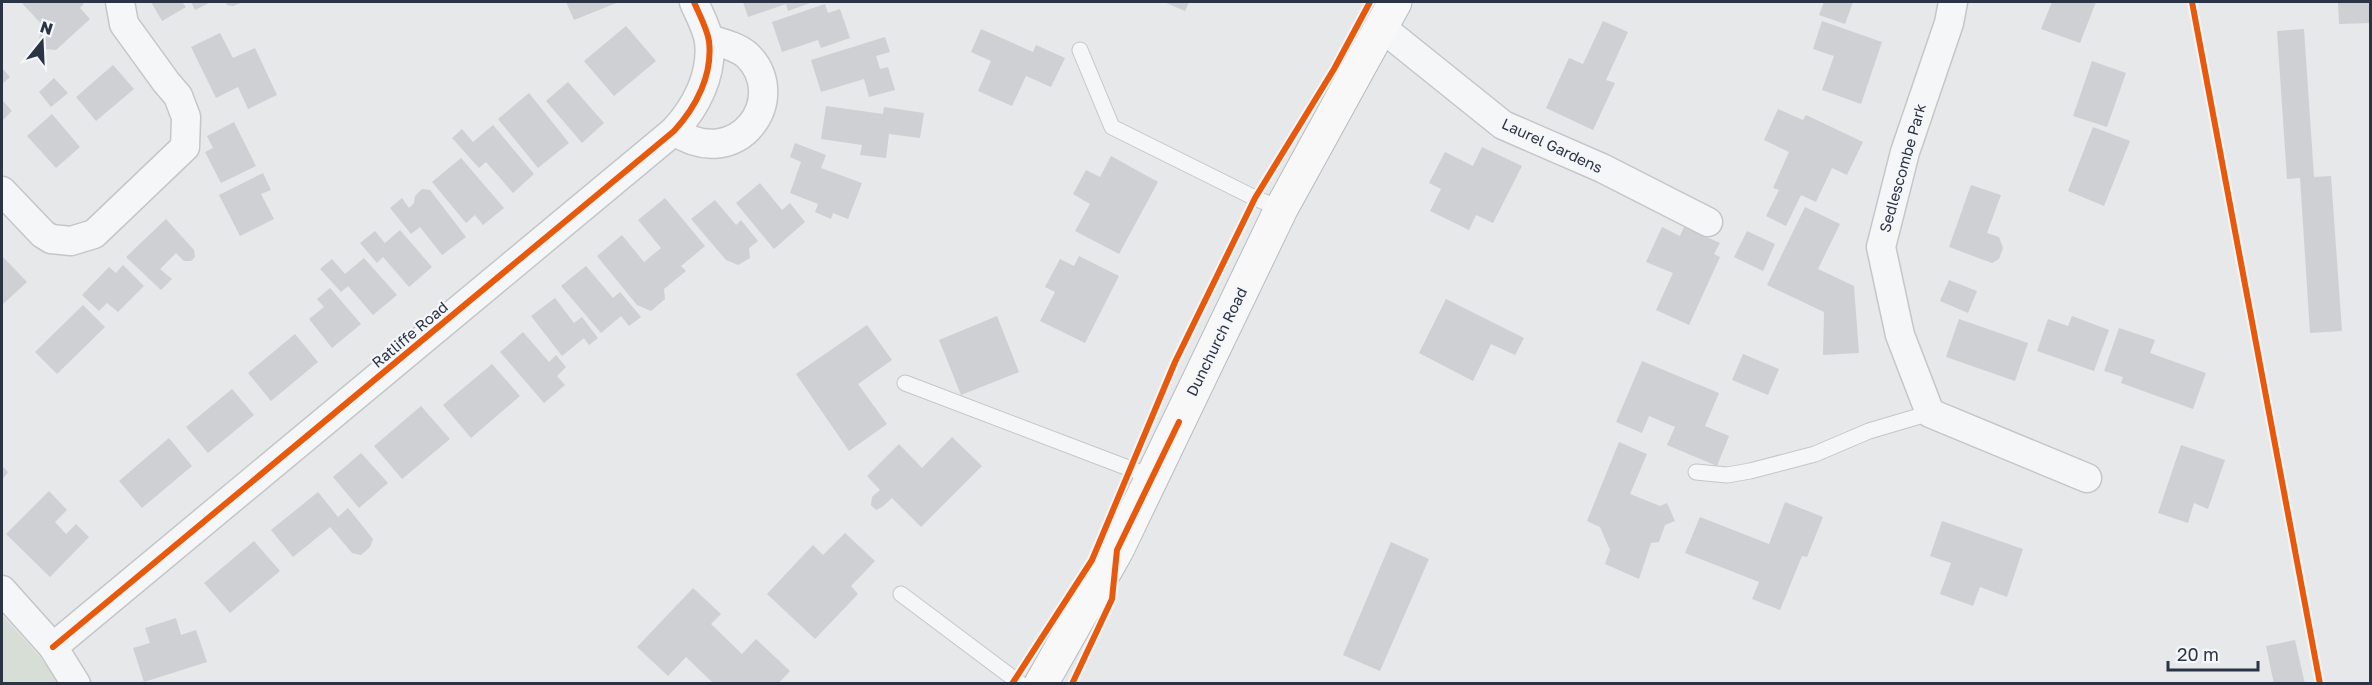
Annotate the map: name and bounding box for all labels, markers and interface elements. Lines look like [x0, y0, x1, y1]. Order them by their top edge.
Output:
north arrow [12, 12, 72, 72]
text: N [38, 16, 56, 39]
street label: Sedlescombe Park [1875, 101, 1929, 234]
street label: Laurel Gardens [1499, 114, 1606, 176]
street label: Dunchurch Road [1182, 284, 1250, 399]
street label: Ratliffe Road [368, 297, 451, 371]
scale bar [2168, 634, 2258, 672]
text: 20 m [2177, 643, 2219, 665]

